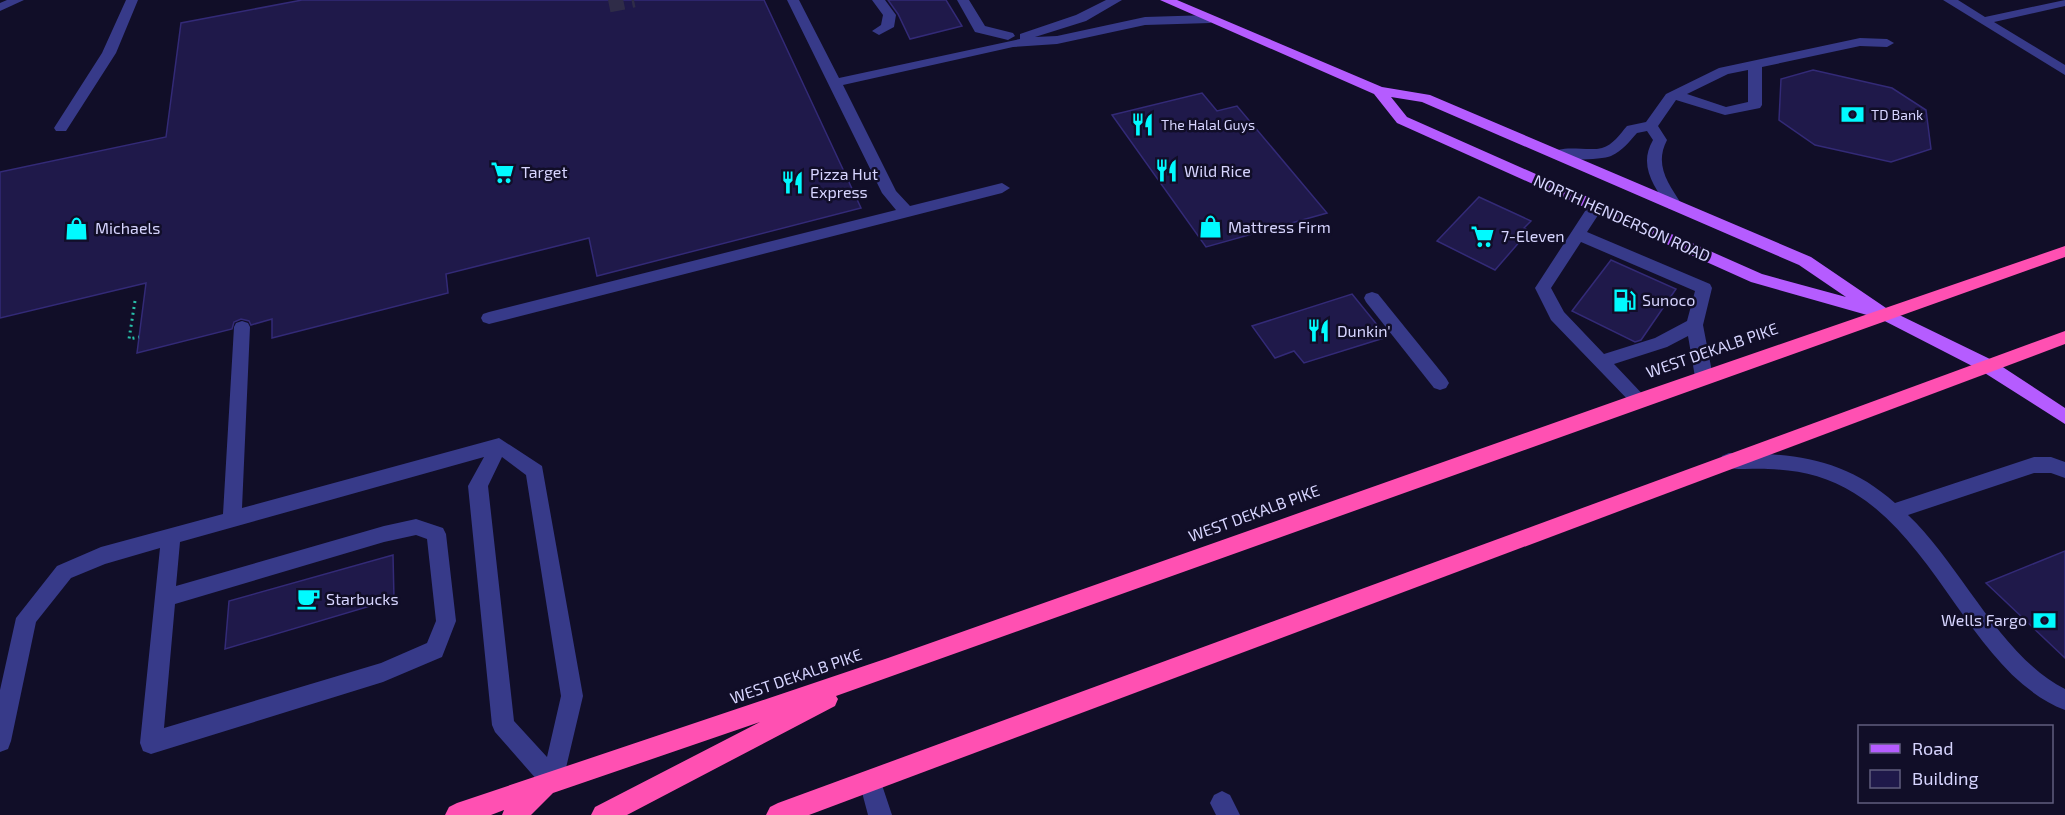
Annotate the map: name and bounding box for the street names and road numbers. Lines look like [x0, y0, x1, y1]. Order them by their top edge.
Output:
street label: NORTH HENDERSON ROAD [1531, 170, 1713, 265]
street label: WEST DEKALB PIKE [1643, 318, 1780, 381]
street label: WEST DEKALB PIKE [1186, 480, 1322, 545]
street label: WEST DEKALB PIKE [727, 644, 864, 707]

